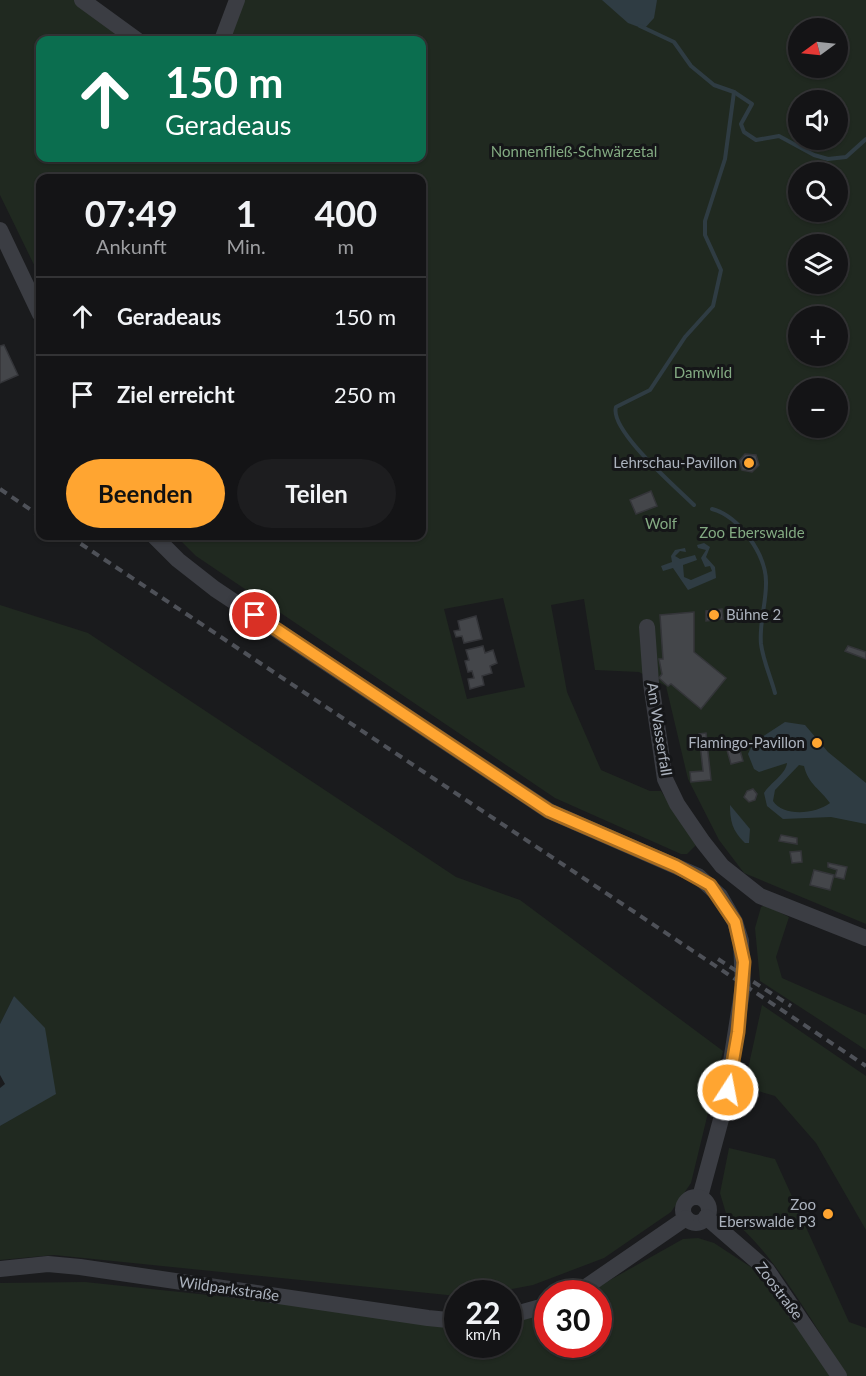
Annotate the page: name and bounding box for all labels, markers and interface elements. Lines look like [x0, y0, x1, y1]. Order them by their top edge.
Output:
north arrow [788, 18, 848, 78]
map controls [788, 18, 848, 438]
text: 150 m [165, 57, 283, 107]
icon: ahead [66, 60, 144, 138]
button: sound [788, 90, 848, 150]
text: Geradeaus [165, 108, 291, 141]
park label: Nonnenfließ-Schwärzetal [491, 142, 657, 160]
button: search [788, 162, 848, 222]
text: 07:49 [85, 191, 178, 235]
text: 1 [236, 191, 257, 235]
text: 400 [314, 191, 377, 235]
text: Ankunft [96, 234, 167, 258]
text: Min. [227, 234, 266, 258]
text: m [338, 234, 354, 258]
button: layers [788, 234, 848, 294]
icon: ahead [66, 300, 99, 333]
text: Geradeaus [117, 303, 221, 330]
text: 150 m [334, 303, 396, 330]
button: + [788, 306, 848, 366]
park label: Damwild [674, 363, 732, 381]
icon: arrive [66, 378, 99, 411]
button: − [788, 378, 848, 438]
text: Ziel erreicht [117, 381, 235, 408]
text: 250 m [334, 381, 396, 408]
place label: Lehrschau-Pavillon [613, 453, 737, 471]
marker: Lehrschau-Pavillon [742, 456, 756, 470]
button: Beenden [66, 459, 225, 528]
button: Teilen [237, 459, 396, 528]
park label: Wolf [645, 514, 678, 532]
park label: Zoo Eberswalde [699, 523, 805, 541]
pin [229, 589, 280, 640]
icon: arrive [238, 598, 271, 631]
place label: Bühne 2 [726, 605, 781, 623]
marker: Bühne 2 [707, 608, 721, 622]
street label: Am Wasserfall [644, 681, 676, 777]
place label: Flamingo-Pavillon [688, 733, 805, 751]
marker: Flamingo-Pavillon [810, 736, 824, 750]
position arrow [696, 1058, 760, 1122]
place label: Zoo Eberswalde P3 [719, 1195, 816, 1230]
marker: Zoo Eberswalde P3 [821, 1207, 835, 1221]
street label: Zoostraße [752, 1258, 807, 1323]
street label: Wildparkstraße [178, 1272, 281, 1304]
speed limit sign: 30 [534, 1280, 612, 1358]
text: 22 [466, 1294, 500, 1330]
text: km/h [465, 1325, 501, 1343]

